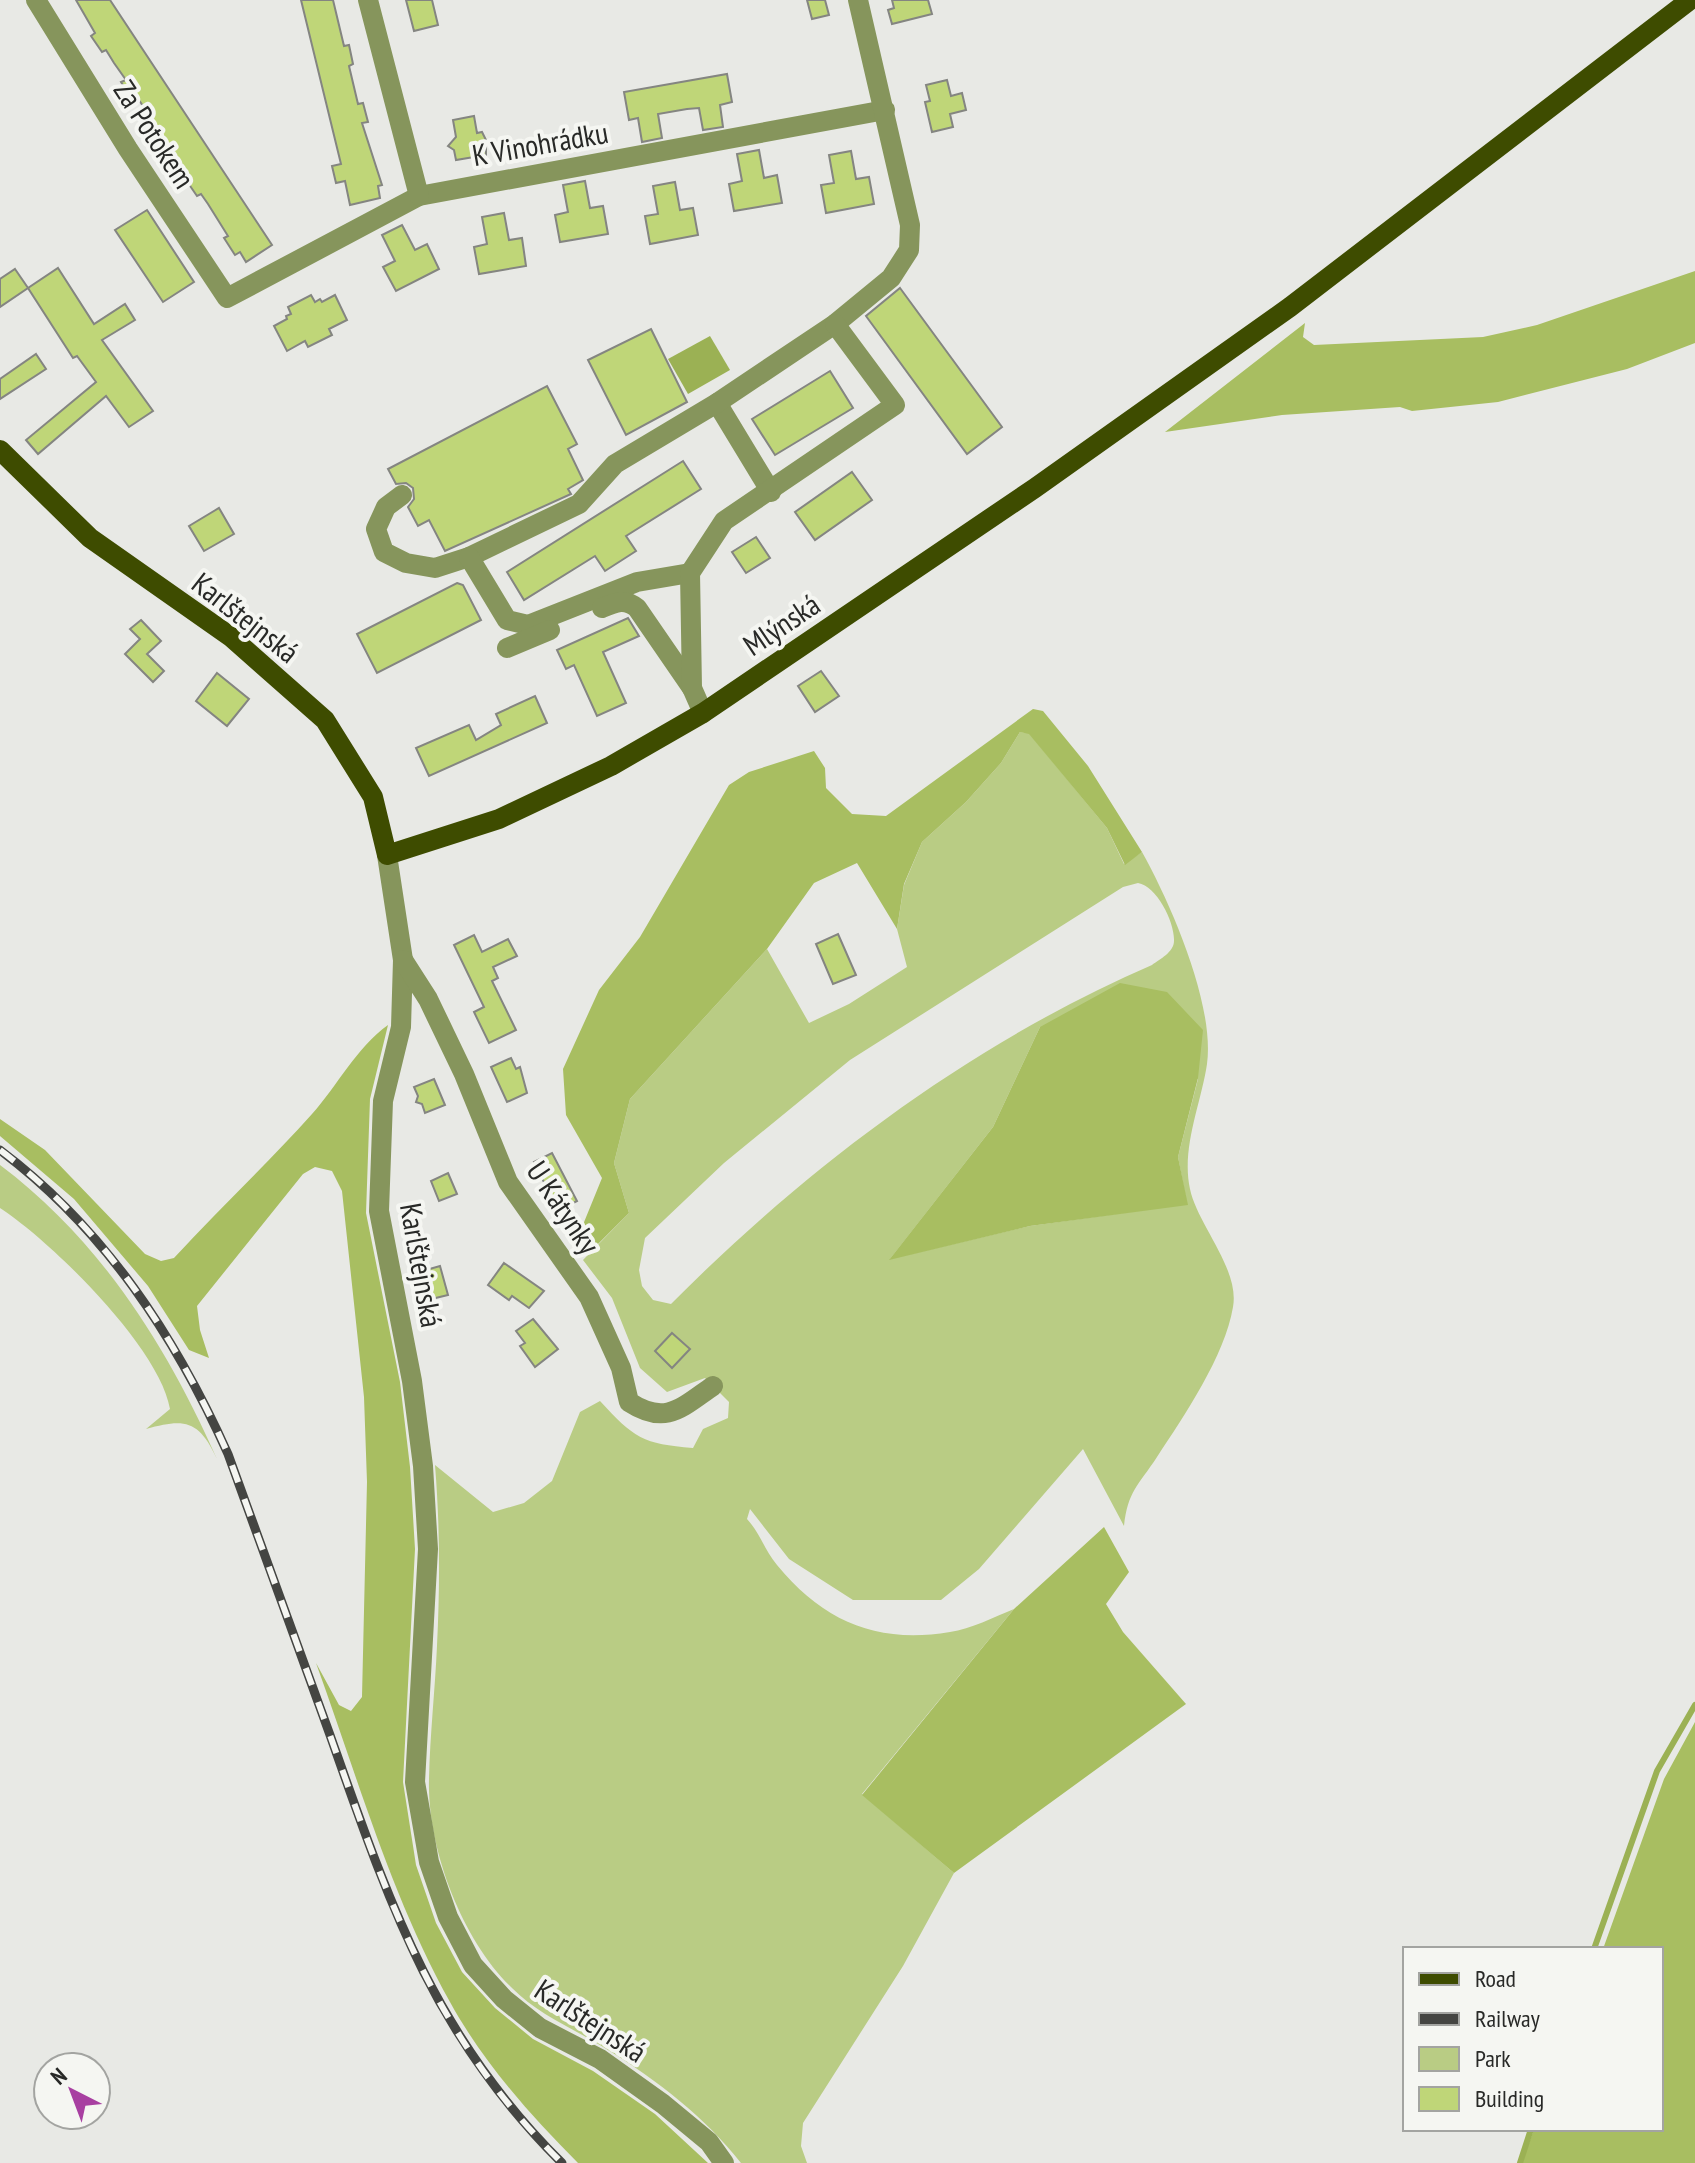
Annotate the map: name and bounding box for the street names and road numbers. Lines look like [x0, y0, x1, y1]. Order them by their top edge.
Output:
street label: Za Potokem [106, 73, 204, 195]
street label: K Vinohrádku [469, 112, 611, 174]
street label: Karlštejnská [185, 563, 307, 671]
street label: Mlýnská [735, 584, 827, 664]
street label: U Kátynky [519, 1153, 610, 1262]
street label: Karlštejnská [392, 1200, 452, 1330]
street label: Karlštejnská [528, 1970, 654, 2070]

